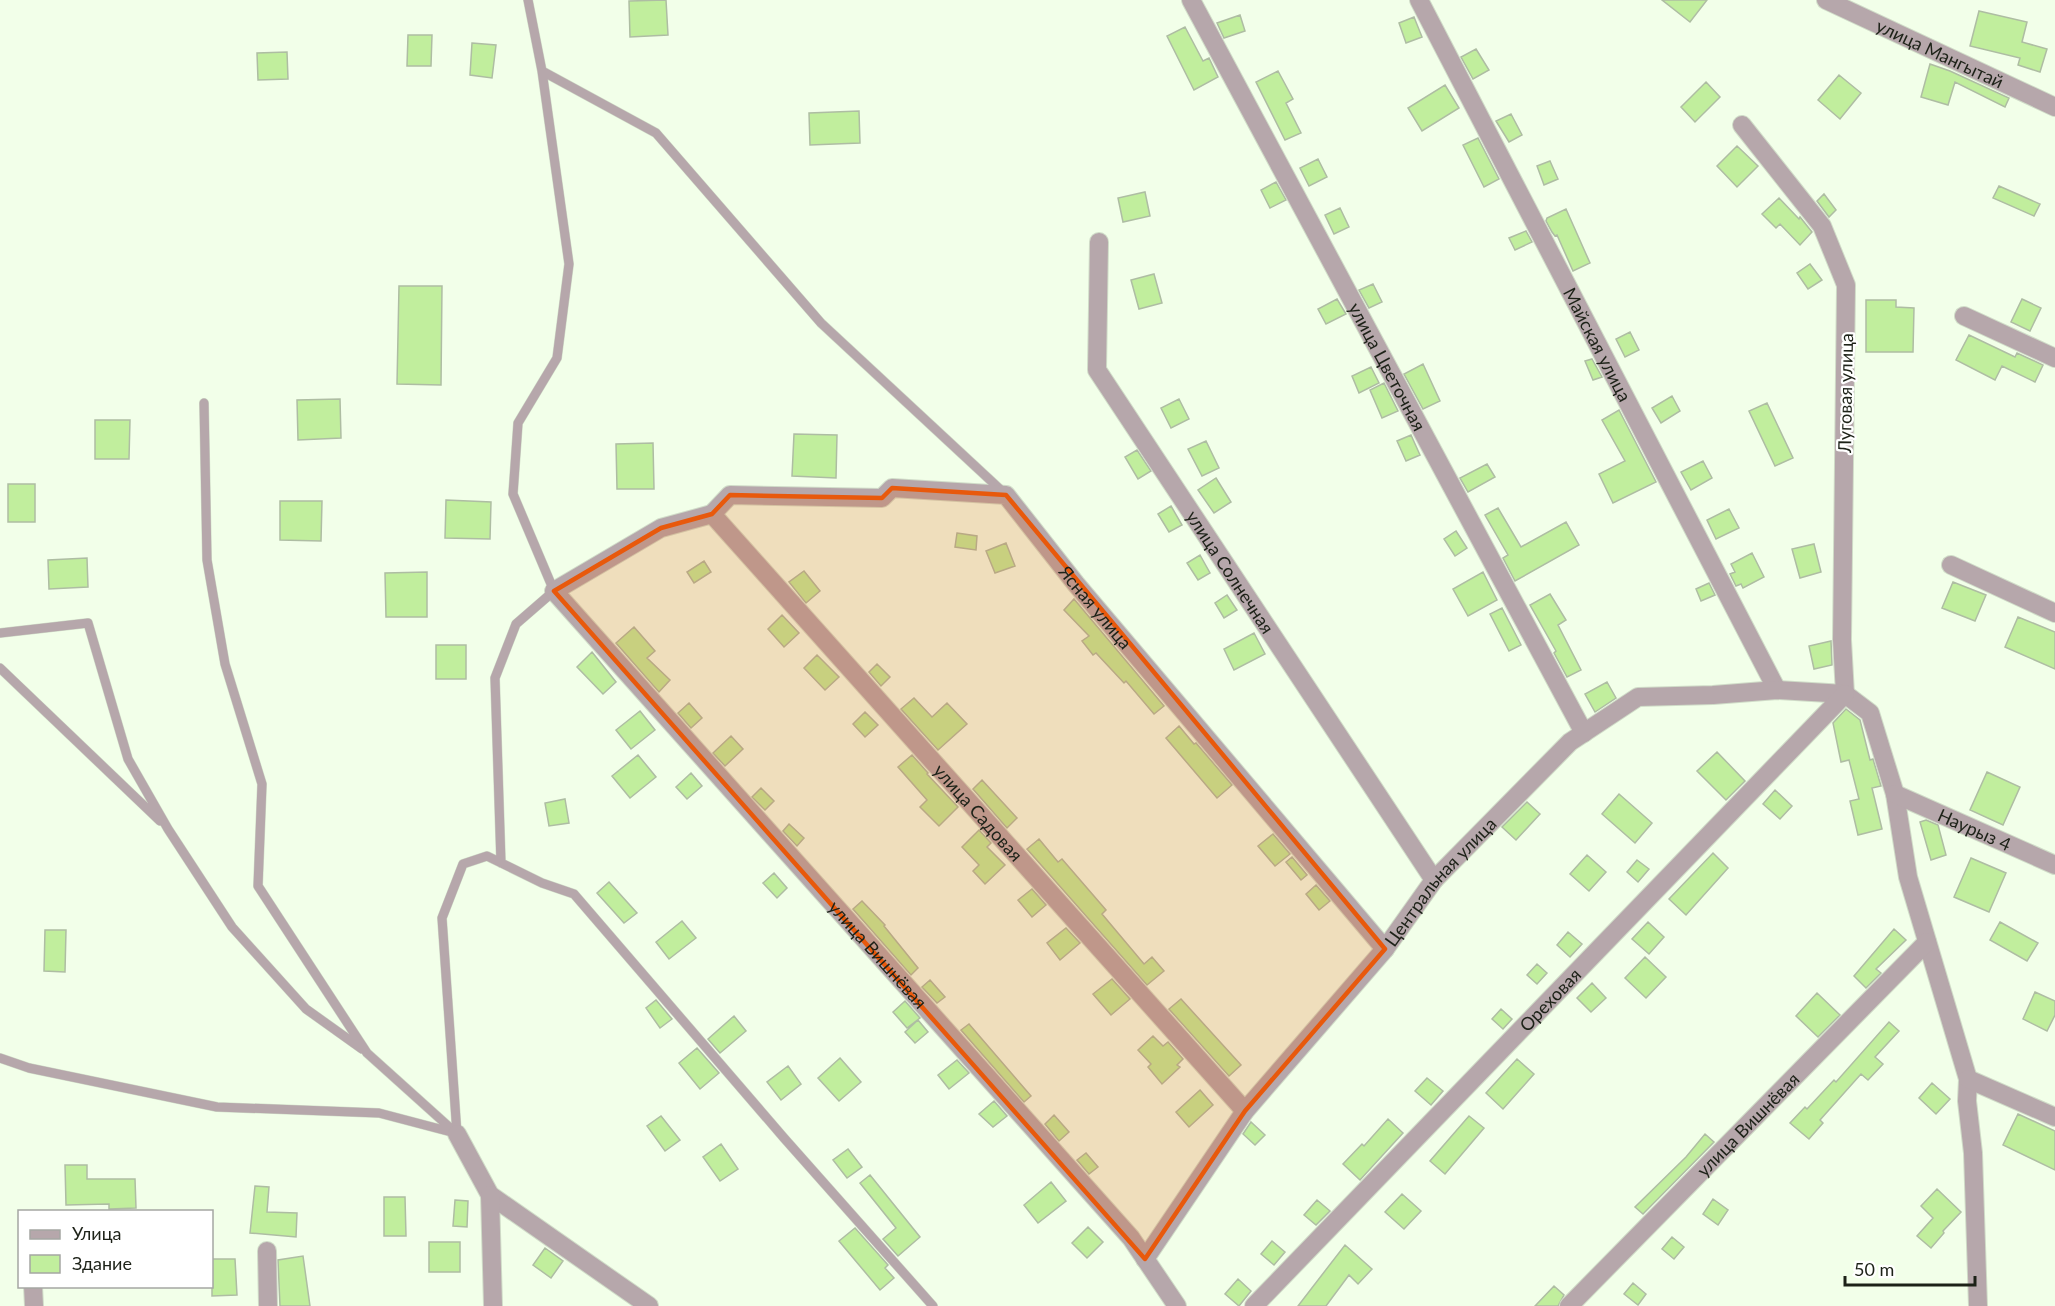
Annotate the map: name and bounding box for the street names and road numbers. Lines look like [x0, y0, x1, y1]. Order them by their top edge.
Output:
street label: улица Мангытай [1873, 14, 2007, 93]
street label: Майская улица [1559, 284, 1636, 405]
street label: улица Цветочная [1344, 299, 1431, 434]
street label: Луговая улица [1833, 333, 1857, 454]
street label: улица Солнечная [1182, 506, 1279, 638]
street label: Ясная улица [1054, 560, 1137, 653]
street label: улица Садовая [929, 759, 1027, 865]
street label: Наурыз 4 [1935, 803, 2015, 855]
street label: Центральная улица [1380, 813, 1501, 950]
street label: улица Вишнёвая [824, 896, 932, 1013]
street label: Ореховая [1514, 963, 1585, 1036]
street label: улица Вишнёвая [1692, 1068, 1804, 1181]

